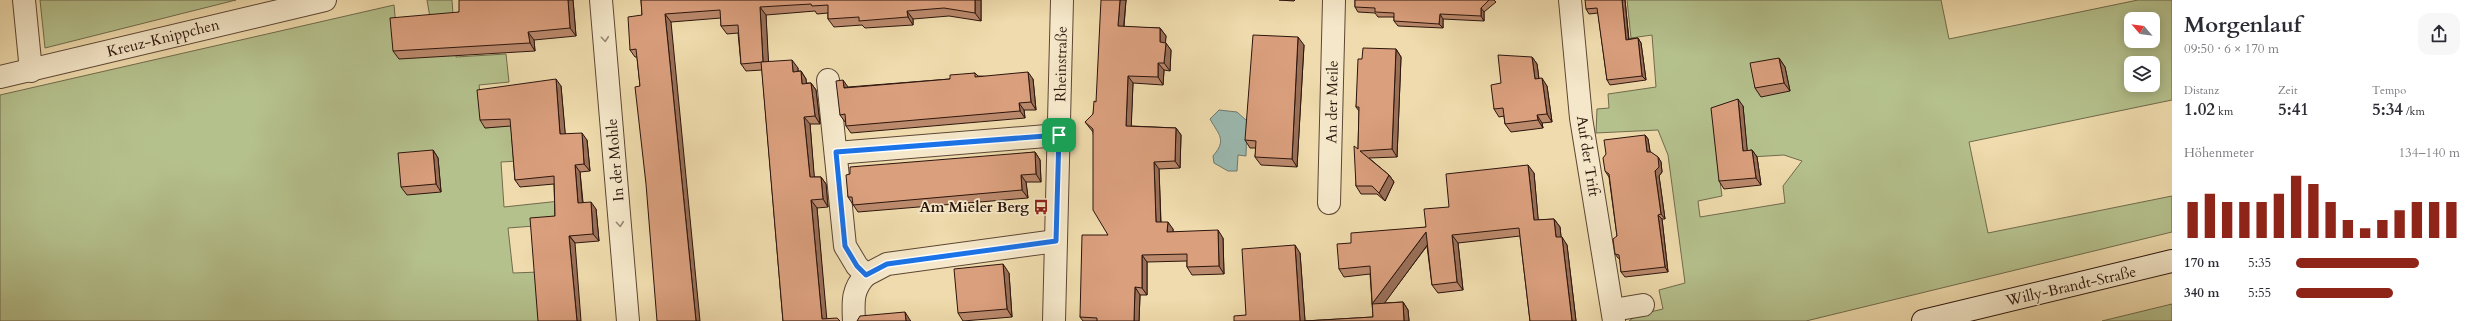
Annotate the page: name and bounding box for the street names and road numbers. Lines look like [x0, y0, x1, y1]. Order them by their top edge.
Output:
street label: Kreuz-Knippchen [105, 14, 222, 62]
street label: Rheinstraße [1050, 26, 1072, 102]
street label: An der Meile [1321, 60, 1343, 144]
street label: Auf der Trift [1572, 114, 1604, 198]
street label: In der Mohle [601, 118, 629, 202]
street label: Willy-Brandt-Straße [2003, 261, 2138, 311]

